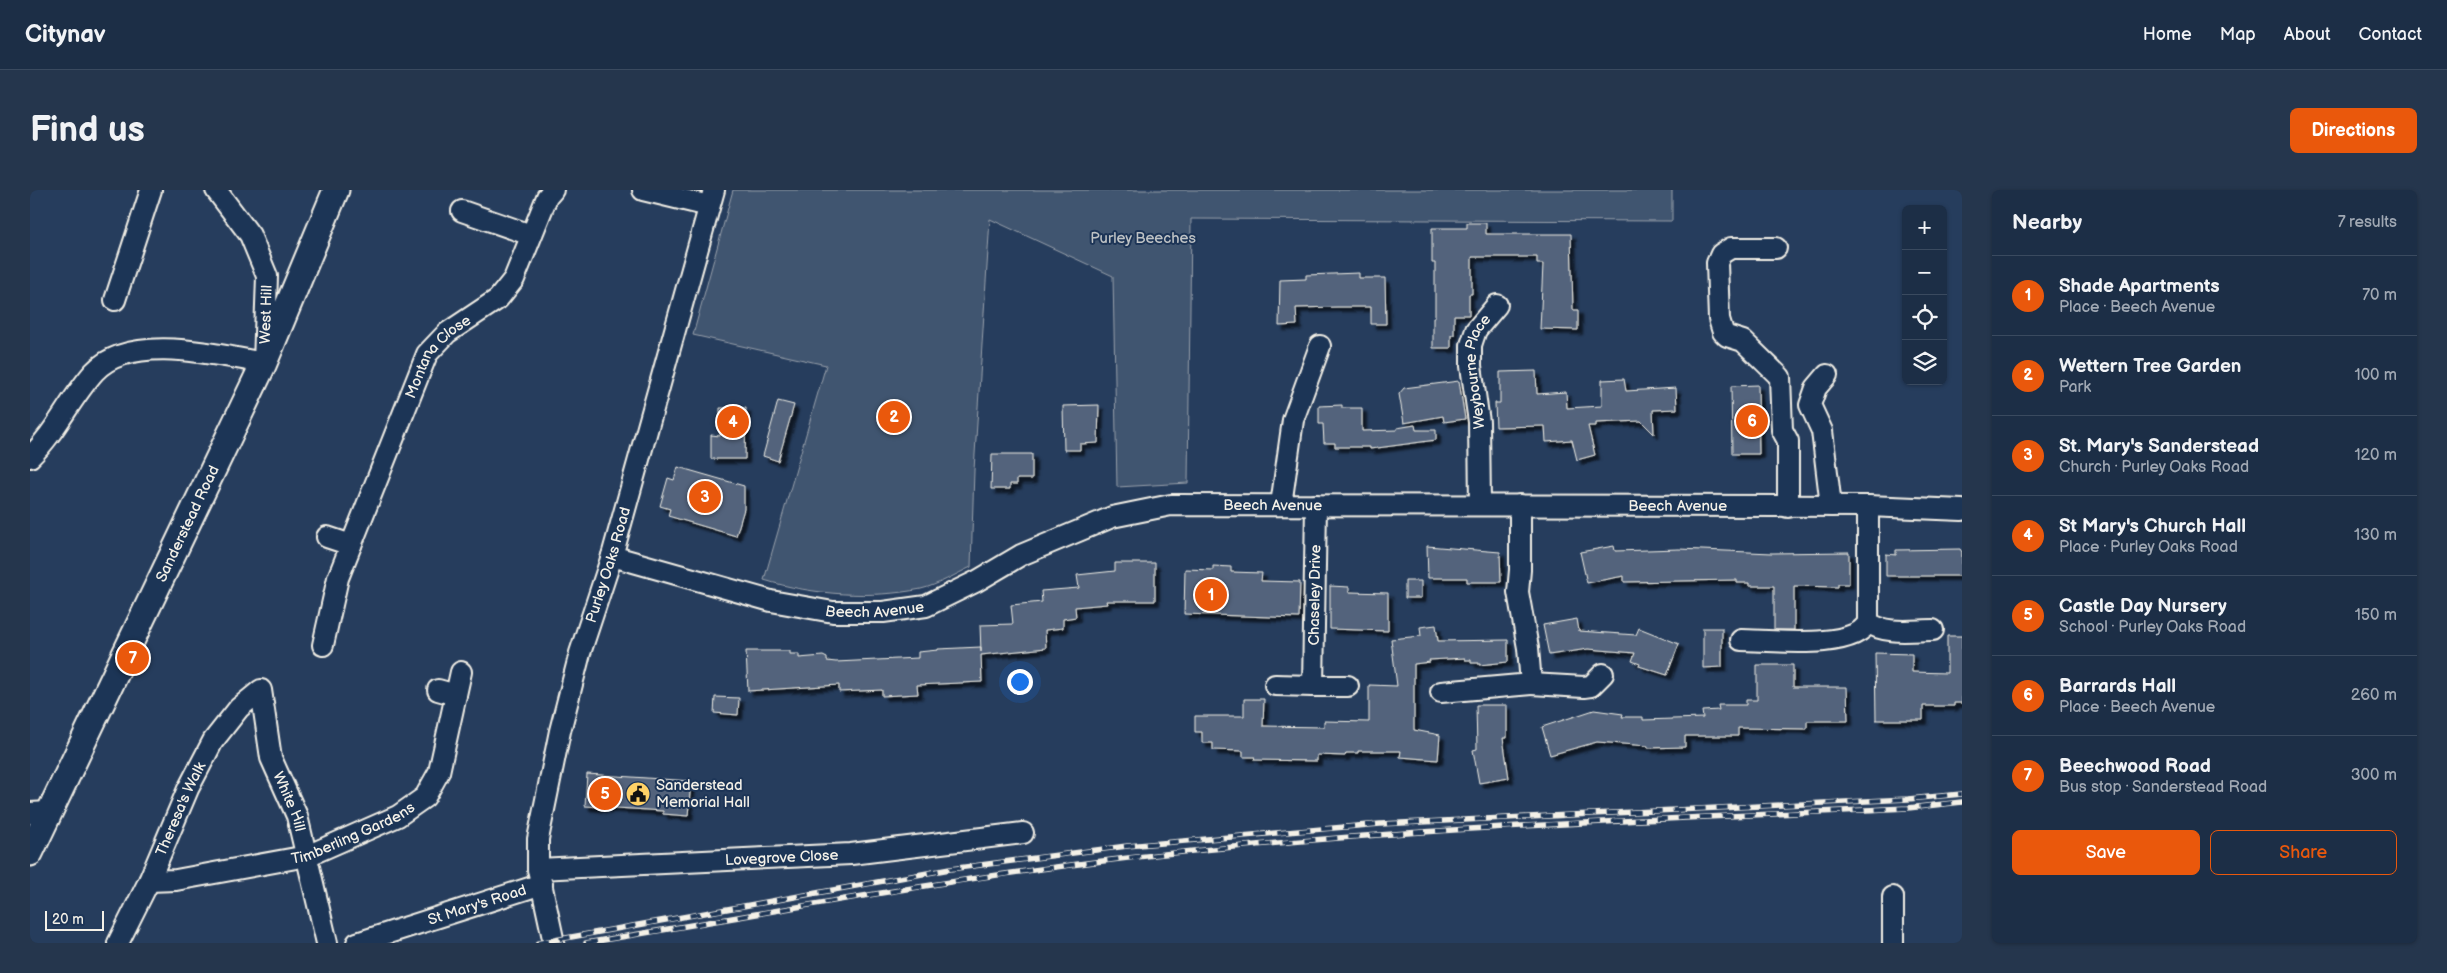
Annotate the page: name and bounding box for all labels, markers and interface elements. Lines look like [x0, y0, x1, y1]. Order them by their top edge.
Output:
text: Citynav [25, 20, 106, 49]
text: Home [2143, 24, 2192, 45]
text: Map [2220, 24, 2256, 45]
text: About [2284, 24, 2331, 45]
text: Contact [2359, 24, 2422, 45]
button: Directions [2290, 108, 2417, 153]
text: Find us [30, 109, 145, 152]
map controls [1902, 205, 1947, 385]
button: + [1902, 205, 1947, 250]
text: Nearby [2012, 210, 2082, 235]
text: 7 results [2338, 213, 2397, 232]
park label: Purley Beeches [1090, 229, 1196, 248]
button: − [1902, 250, 1947, 295]
text: Shade Apartments [2059, 275, 2220, 298]
street label: West Hill [256, 285, 277, 344]
text: 1 [2025, 286, 2031, 305]
text: 70 m [2362, 286, 2397, 305]
button: locate [1902, 295, 1947, 340]
text: Place · Beech Avenue [2059, 298, 2215, 317]
street label: Weybourne Place [1461, 310, 1495, 429]
street label: Montana Close [401, 311, 475, 401]
button: layers [1902, 340, 1947, 385]
text: Wettern Tree Garden [2059, 355, 2241, 378]
text: 2 [2023, 366, 2033, 385]
text: 100 m [2354, 366, 2397, 385]
text: Park [2059, 378, 2091, 397]
pin: 2 [878, 398, 910, 436]
pin: 6 [1736, 402, 1768, 440]
pin: 4 [717, 403, 749, 441]
text: St. Mary's Sanderstead [2059, 435, 2259, 458]
text: 3 [2023, 446, 2033, 465]
text: 120 m [2354, 446, 2397, 465]
text: Church · Purley Oaks Road [2059, 458, 2249, 477]
street label: Sanderstead Road [152, 462, 224, 585]
pin: 3 [689, 478, 721, 516]
street label: Beech Avenue [1223, 496, 1322, 515]
street label: Beech Avenue [1628, 497, 1727, 516]
street label: Purley Oaks Road [582, 505, 635, 625]
text: St Mary's Church Hall [2059, 515, 2246, 538]
text: 4 [2023, 526, 2033, 545]
text: 130 m [2354, 526, 2397, 545]
text: Place · Purley Oaks Road [2059, 538, 2238, 557]
street label: Chaseley Drive [1305, 544, 1325, 646]
pin: 1 [1195, 576, 1227, 614]
text: Castle Day Nursery [2059, 595, 2227, 618]
street label: Beech Avenue [824, 597, 925, 622]
text: 5 [2023, 606, 2033, 625]
text: 150 m [2355, 606, 2397, 625]
text: School · Purley Oaks Road [2059, 618, 2246, 637]
pin: 7 [117, 639, 149, 677]
your location [1007, 669, 1033, 695]
text: Barrards Hall [2059, 675, 2176, 698]
text: 6 [2023, 686, 2033, 705]
text: 260 m [2351, 686, 2397, 705]
text: Place · Beech Avenue [2059, 698, 2215, 717]
text: Beechwood Road [2059, 755, 2211, 778]
street label: Theresa's Walk [152, 758, 211, 859]
text: 7 [2024, 766, 2032, 785]
text: 300 m [2351, 766, 2397, 785]
street label: White Hill [268, 769, 309, 833]
pin: 5 [589, 775, 621, 813]
place label: Sanderstead Memorial Hall [656, 776, 750, 812]
text: Bus stop · Sanderstead Road [2059, 778, 2267, 797]
public building icon: Sanderstead Memorial Hall [625, 781, 651, 807]
street label: Timberling Gardens [290, 798, 419, 869]
button: Save [2012, 830, 2200, 875]
button: Share [2210, 830, 2397, 875]
street label: Lovegrove Close [725, 846, 839, 870]
street label: St Mary's Road [426, 881, 529, 930]
scale bar [45, 908, 104, 931]
text: 20 m [52, 911, 84, 928]

